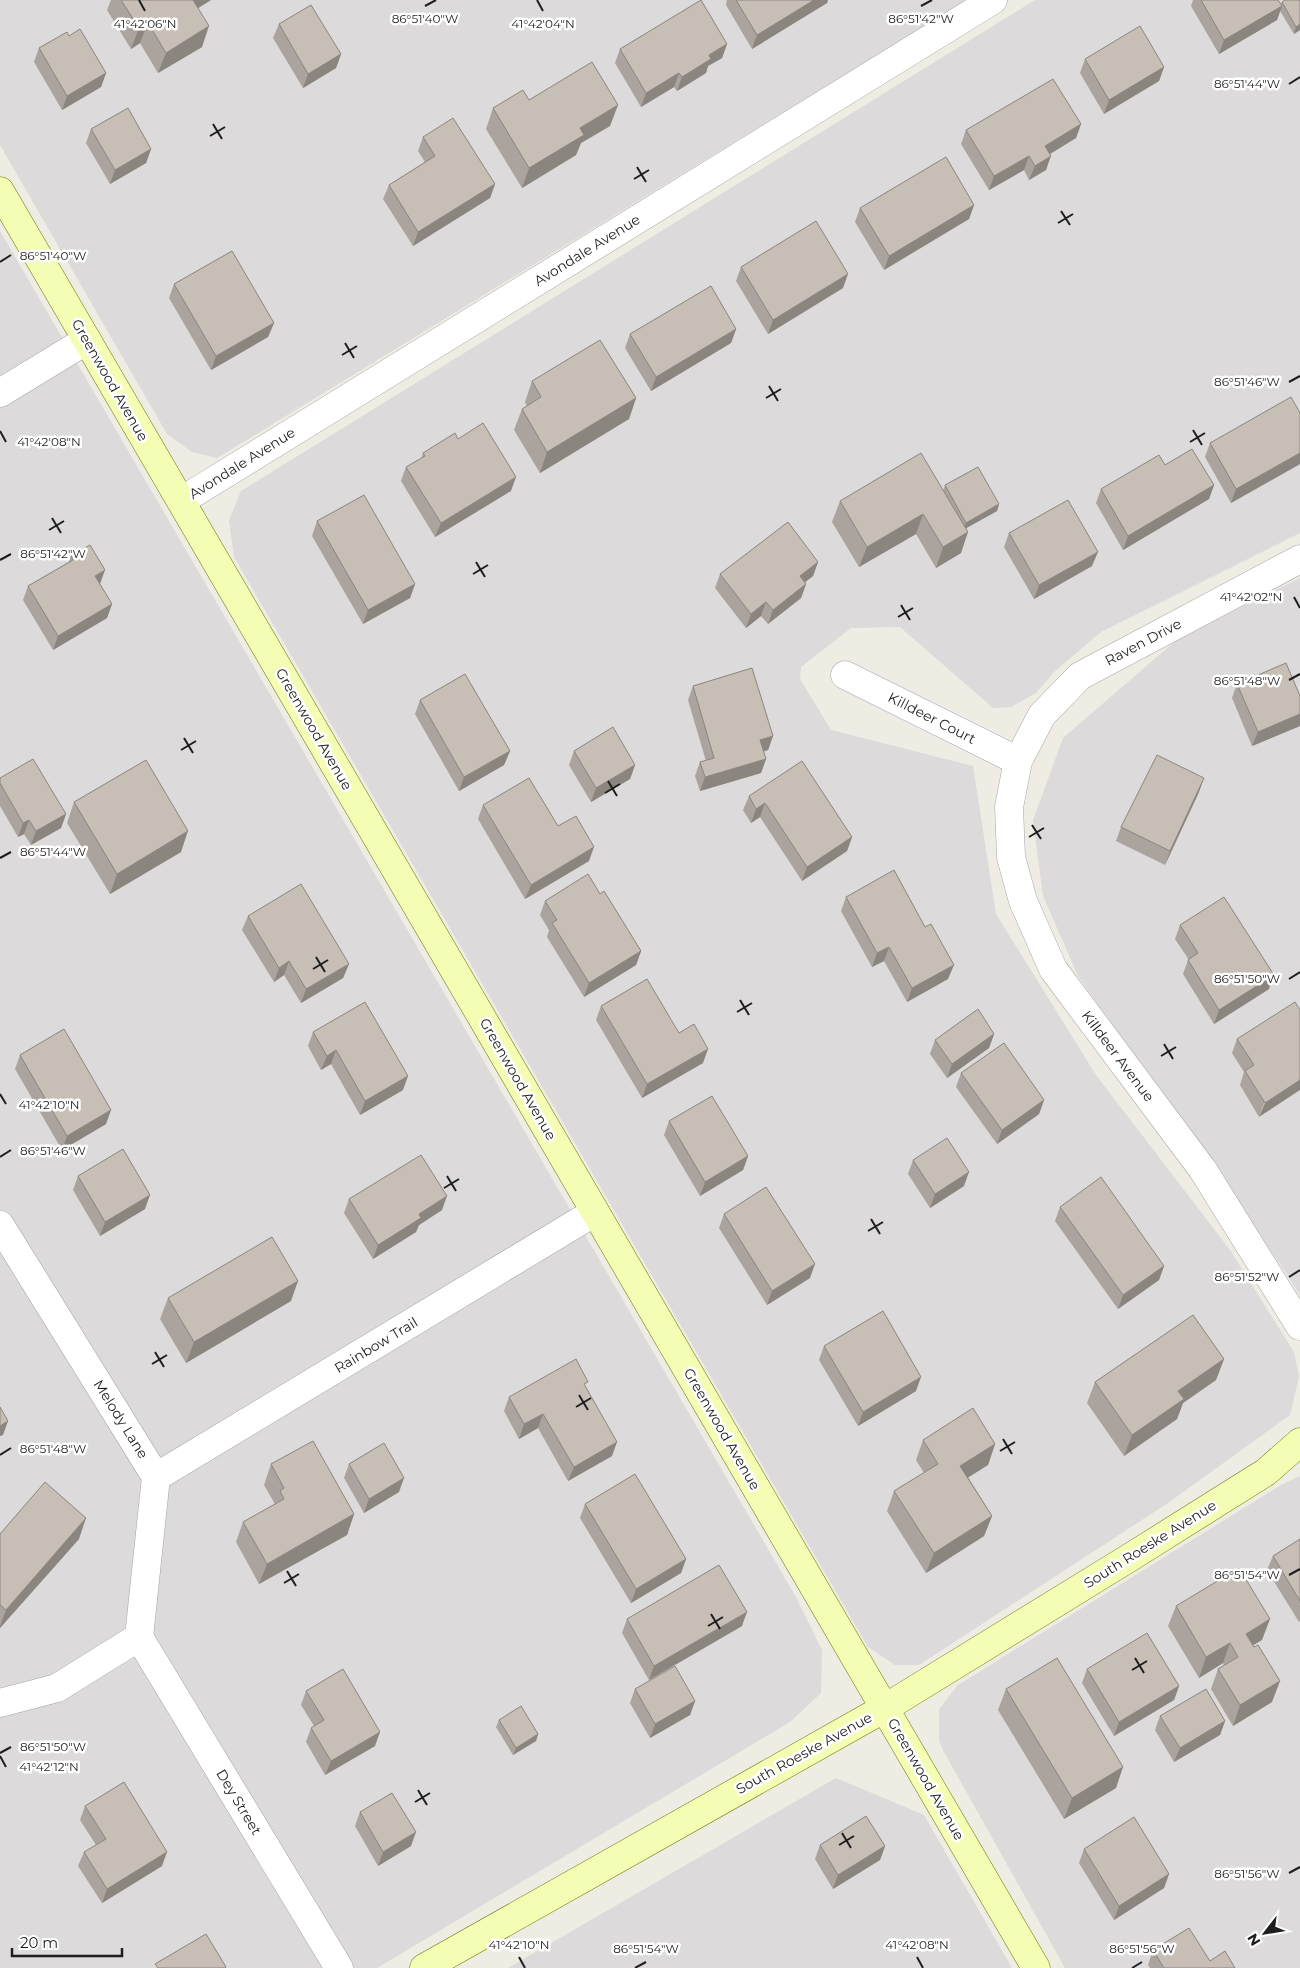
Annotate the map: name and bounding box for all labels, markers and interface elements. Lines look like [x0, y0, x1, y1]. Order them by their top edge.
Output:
text: 86°51'40"W [392, 11, 458, 26]
text: 86°51'42"W [888, 11, 954, 26]
text: 41°42'06"N [113, 16, 177, 31]
text: 41°42'04"N [511, 16, 575, 31]
text: 86°51'44"W [1214, 76, 1280, 91]
street label: Avondale Avenue [531, 210, 643, 290]
text: 86°51'40"W [20, 248, 86, 263]
street label: Greenwood Avenue [68, 316, 152, 444]
text: 86°51'46"W [1214, 374, 1280, 389]
street label: Avondale Avenue [186, 423, 298, 503]
text: 41°42'08"N [17, 434, 81, 449]
text: 86°51'42"W [20, 546, 86, 561]
text: 41°42'02"N [1220, 589, 1282, 604]
street label: Raven Drive [1102, 614, 1184, 670]
street label: Greenwood Avenue [272, 665, 356, 793]
text: 86°51'48"W [1214, 673, 1280, 688]
street label: Killdeer Court [885, 688, 979, 748]
text: 86°51'44"W [20, 844, 86, 859]
text: 86°51'50"W [1214, 971, 1280, 986]
street label: Killdeer Avenue [1078, 1007, 1158, 1105]
street label: Greenwood Avenue [476, 1015, 560, 1143]
text: 41°42'10"N [19, 1097, 79, 1112]
text: 86°51'46"W [20, 1143, 86, 1158]
text: 86°51'52"W [1215, 1269, 1279, 1284]
street label: Rainbow Trail [331, 1313, 421, 1377]
street label: Greenwood Avenue [680, 1365, 764, 1493]
street label: Melody Lane [90, 1376, 152, 1462]
text: 86°51'48"W [20, 1441, 86, 1456]
street label: South Roeske Avenue [1080, 1496, 1220, 1592]
text: 86°51'54"W [1214, 1567, 1280, 1582]
street label: South Roeske Avenue [733, 1708, 875, 1798]
street label: Greenwood Avenue [884, 1715, 968, 1843]
text: 86°51'50"W [20, 1739, 86, 1754]
text: 41°42'12"N [19, 1759, 79, 1774]
street label: Dey Street [212, 1766, 266, 1838]
text: 86°51'56"W [1214, 1866, 1280, 1881]
north arrow [1240, 1908, 1290, 1958]
scale bar [12, 1926, 122, 1958]
text: N [1243, 1930, 1264, 1949]
text: 20 m [20, 1933, 58, 1952]
text: 41°42'10"N [489, 1937, 549, 1952]
text: 41°42'08"N [885, 1937, 949, 1952]
text: 86°51'54"W [613, 1941, 679, 1956]
text: 86°51'56"W [1109, 1941, 1175, 1956]

